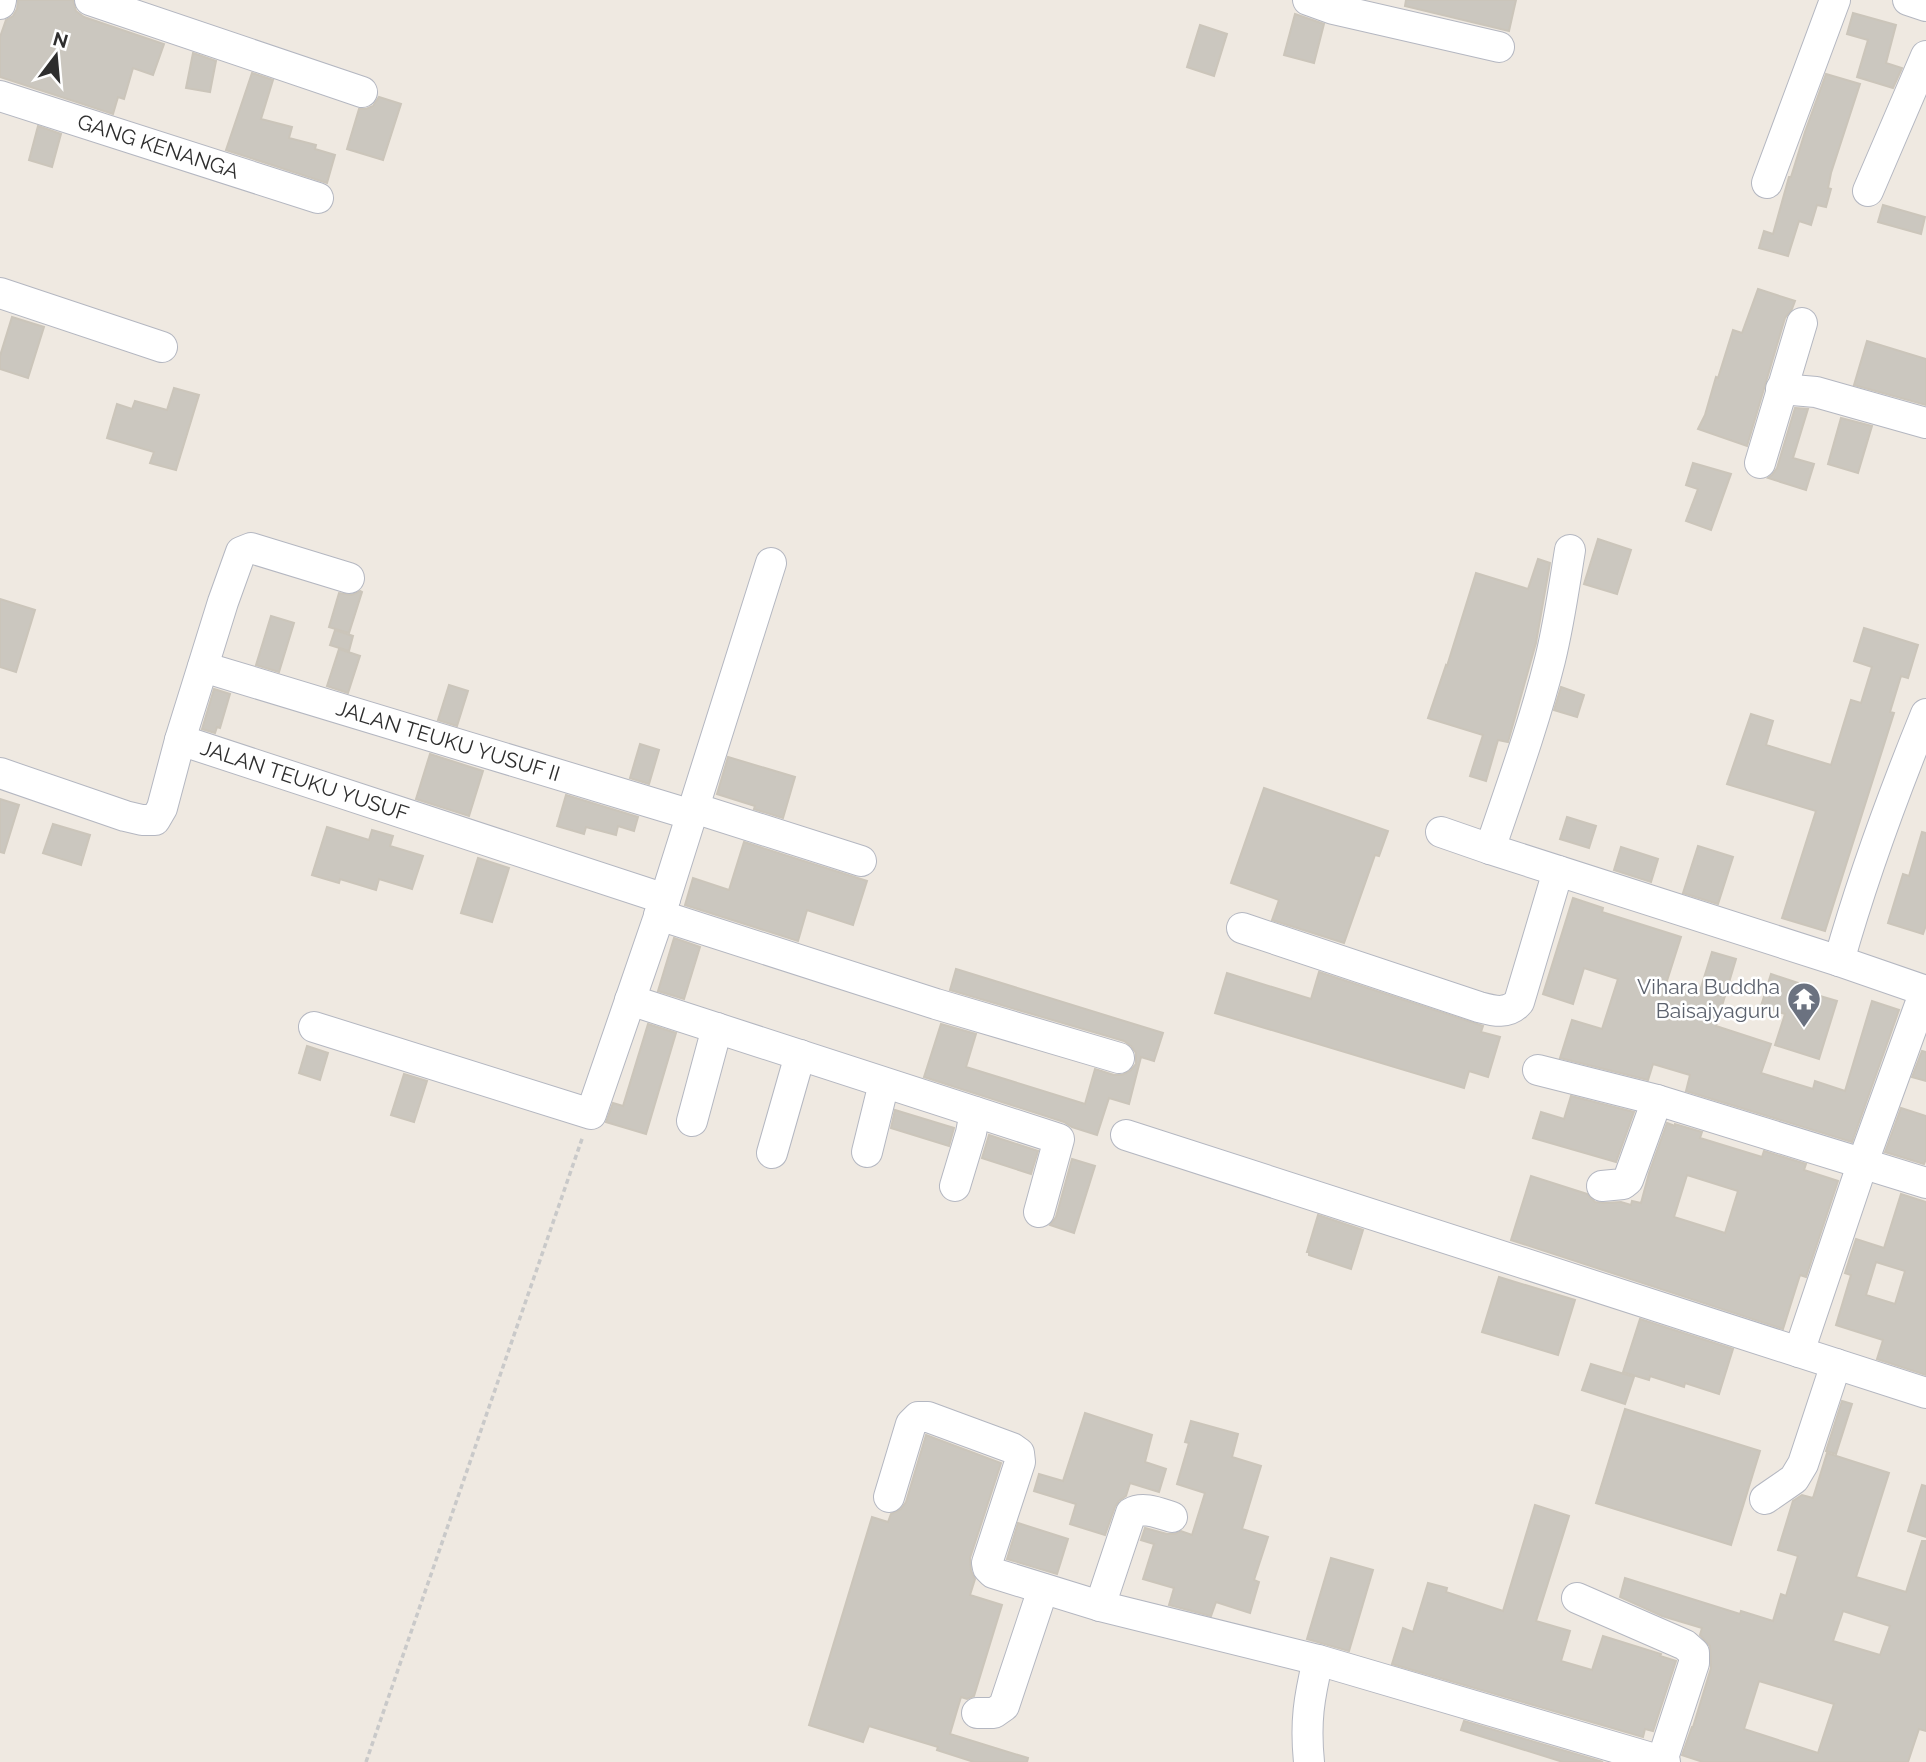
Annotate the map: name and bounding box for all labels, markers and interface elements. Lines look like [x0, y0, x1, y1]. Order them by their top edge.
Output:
north arrow [21, 21, 91, 91]
text: N [51, 27, 71, 52]
street label: GANG KENANGA [74, 109, 242, 184]
street label: JALAN TEUKU YUSUF II [333, 695, 563, 786]
street label: JALAN TEUKU YUSUF [198, 735, 412, 826]
place label: Vihara Buddha Baisajyaguru [1637, 974, 1780, 1023]
temple icon: Vihara Buddha Baisajyaguru [1785, 980, 1823, 1029]

